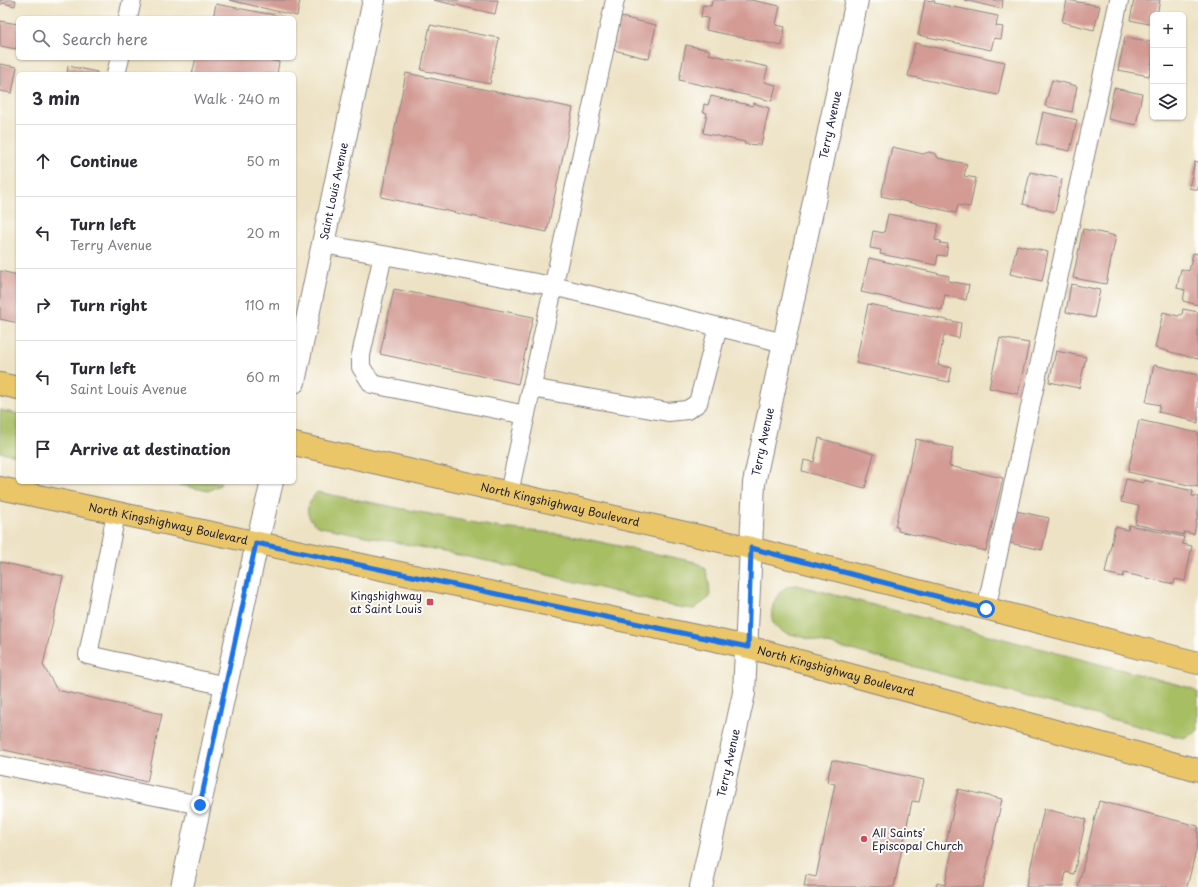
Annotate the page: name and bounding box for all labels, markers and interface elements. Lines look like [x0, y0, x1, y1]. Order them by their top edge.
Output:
map controls [1150, 12, 1186, 120]
button: + [1150, 12, 1186, 48]
search box [16, 16, 296, 60]
icon: search [30, 27, 52, 49]
text: Search here [62, 27, 148, 50]
button: − [1150, 48, 1186, 84]
button: layers [1150, 84, 1186, 120]
text: 3 min [32, 85, 80, 111]
text: Walk · 240 m [194, 89, 280, 108]
street label: Terry Avenue [814, 89, 845, 161]
street label: Saint Louis Avenue [315, 141, 352, 241]
text: Continue [70, 149, 138, 172]
icon: ahead [32, 150, 54, 172]
text: 50 m [246, 151, 280, 170]
text: Turn left [70, 212, 136, 235]
icon: left [32, 222, 54, 244]
text: 20 m [246, 223, 280, 242]
text: Terry Avenue [70, 235, 152, 254]
text: Turn right [70, 293, 147, 316]
icon: right [32, 294, 54, 316]
text: 110 m [245, 295, 280, 314]
text: Turn left [70, 356, 136, 379]
icon: left [32, 366, 54, 388]
text: 60 m [246, 367, 280, 386]
text: Saint Louis Avenue [70, 379, 187, 398]
street label: Terry Avenue [747, 406, 778, 478]
text: Arrive at destination [70, 437, 231, 460]
icon: arrive [32, 438, 54, 460]
street label: North Kingshighway Boulevard [479, 478, 642, 530]
street label: North Kingshighway Boulevard [87, 498, 250, 549]
place label: Kingshighway at Saint Louis [350, 587, 422, 617]
marker: Kingshighway at Saint Louis [425, 597, 435, 607]
route start [977, 600, 995, 618]
street label: North Kingshighway Boulevard [756, 641, 917, 700]
street label: Terry Avenue [712, 727, 744, 799]
route end [191, 796, 209, 814]
place label: All Saints' Episcopal Church [872, 824, 964, 854]
marker: All Saints' Episcopal Church [859, 834, 869, 844]

